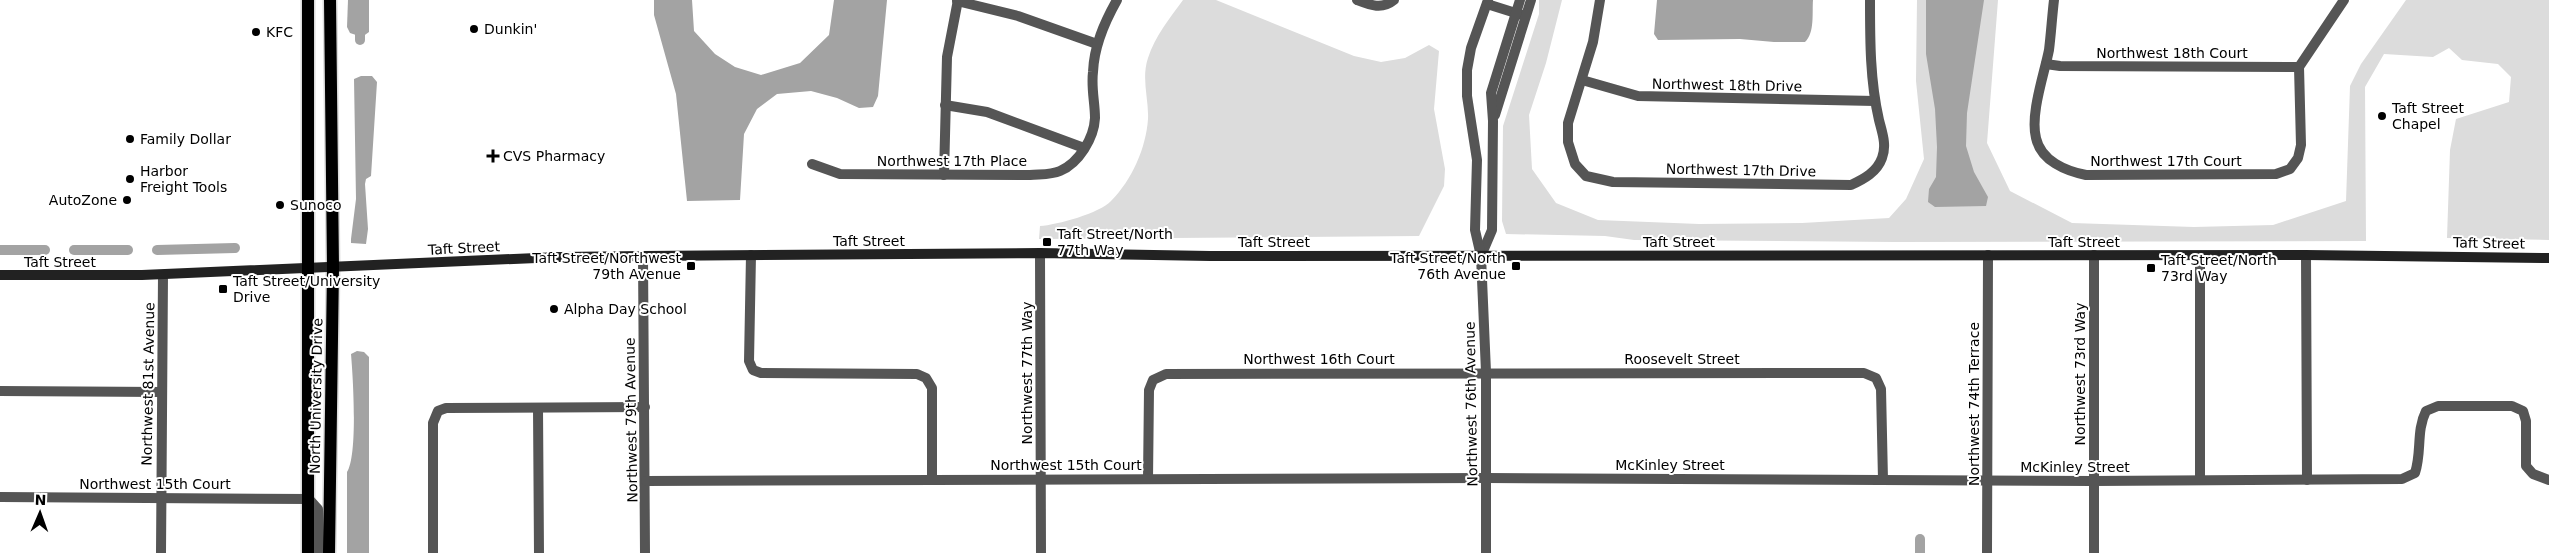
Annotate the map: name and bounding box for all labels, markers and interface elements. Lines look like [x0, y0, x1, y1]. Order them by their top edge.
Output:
place label: Dunkin' [484, 21, 537, 37]
marker: Dunkin' [468, 23, 480, 35]
place label: KFC [266, 24, 293, 40]
marker: KFC [250, 26, 262, 38]
street label: Northwest 18th Court [2096, 45, 2248, 61]
street label: Northwest 18th Drive [1652, 76, 1802, 94]
place label: Taft Street Chapel [2391, 100, 2464, 132]
marker: Taft Street Chapel [2376, 110, 2388, 122]
place label: Family Dollar [140, 131, 231, 147]
marker: Family Dollar [124, 133, 136, 145]
place label: CVS Pharmacy [503, 148, 605, 164]
marker: CVS Pharmacy [487, 150, 499, 162]
street label: Northwest 17th Place [877, 153, 1027, 169]
street label: Northwest 17th Court [2090, 153, 2242, 169]
street label: Northwest 17th Drive [1666, 161, 1816, 179]
place label: Harbor Freight Tools [140, 163, 227, 195]
marker: Harbor Freight Tools [124, 173, 136, 185]
place label: AutoZone [49, 192, 117, 208]
marker: AutoZone [121, 194, 133, 206]
place label: Sunoco [290, 197, 341, 213]
marker: Sunoco [274, 199, 286, 211]
place label: Taft Street/North 77th Way [1056, 226, 1173, 258]
street label: Taft Street [832, 233, 905, 249]
street label: Taft Street [1237, 234, 1310, 250]
street label: Taft Street [1642, 234, 1715, 250]
street label: Taft Street [2047, 234, 2120, 250]
street label: Taft Street [2452, 234, 2526, 252]
marker: Taft Street/North 77th Way [1041, 236, 1053, 248]
street label: Taft Street [427, 238, 501, 258]
place label: Taft Street/Northwest 79th Avenue [531, 250, 682, 282]
place label: Taft Street/North 76th Avenue [1389, 250, 1506, 282]
place label: Taft Street/North 73rd Way [2160, 252, 2277, 284]
street label: Taft Street [23, 254, 96, 270]
marker: Taft Street/Northwest 79th Avenue [685, 260, 697, 272]
marker: Taft Street/North 76th Avenue [1510, 260, 1522, 272]
marker: Taft Street/North 73rd Way [2145, 262, 2157, 274]
place label: Taft Street/University Drive [232, 273, 380, 305]
marker: Taft Street/University Drive [217, 283, 229, 295]
place label: Alpha Day School [564, 301, 687, 317]
street label: Northwest 81st Avenue [139, 302, 157, 466]
street label: Northwest 77th Way [1019, 302, 1035, 444]
marker: Alpha Day School [548, 303, 560, 315]
street label: Northwest 73rd Way [2072, 303, 2088, 445]
street label: North University Drive [307, 318, 325, 474]
street label: Northwest 76th Avenue [1462, 321, 1480, 487]
street label: Northwest 74th Terrace [1966, 322, 1982, 486]
street label: Northwest 79th Avenue [622, 337, 640, 503]
street label: Northwest 16th Court [1243, 351, 1395, 367]
street label: Roosevelt Street [1624, 351, 1740, 367]
street label: Northwest 15th Court [990, 457, 1142, 473]
street label: McKinley Street [1615, 457, 1725, 473]
street label: McKinley Street [2020, 459, 2130, 475]
street label: Northwest 15th Court [79, 476, 231, 492]
north arrow [15, 488, 65, 538]
text: N [34, 492, 47, 508]

